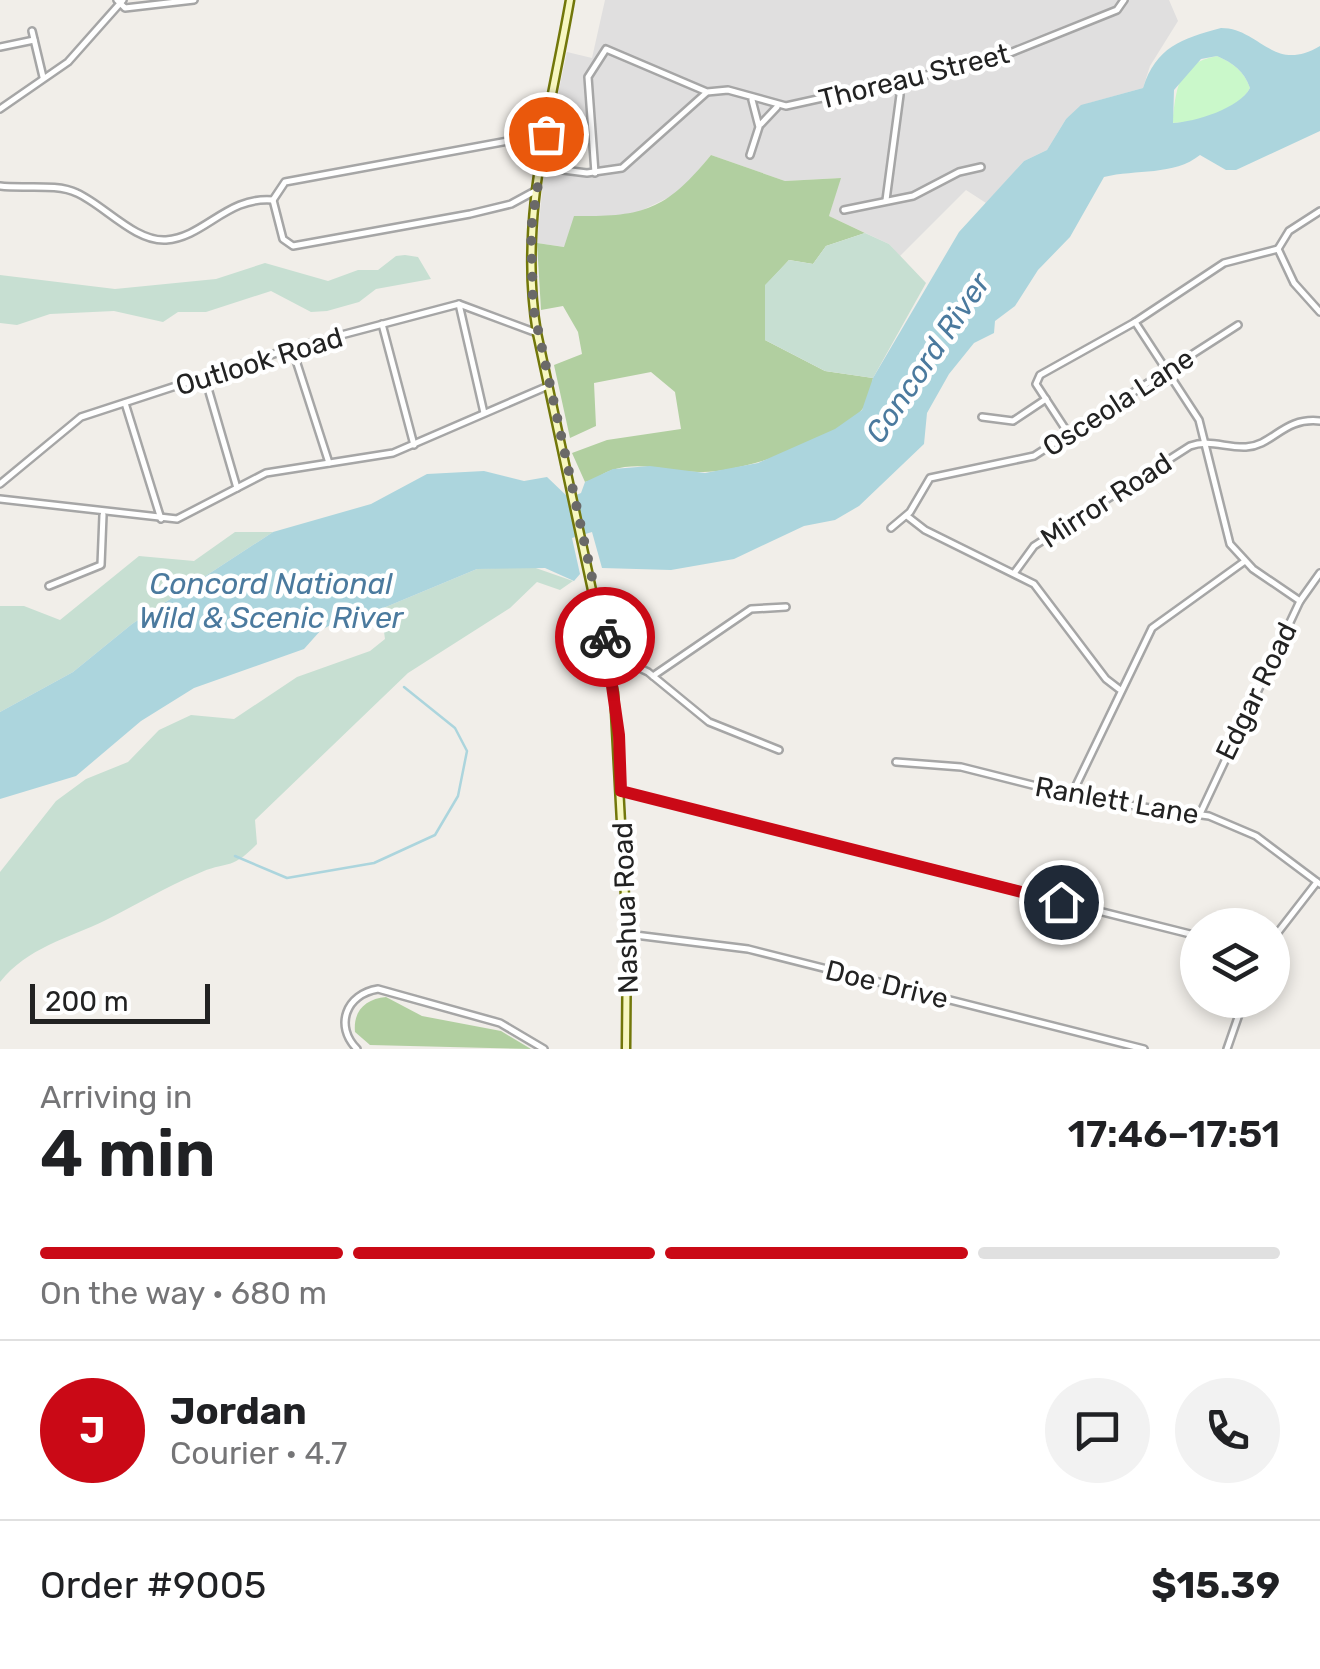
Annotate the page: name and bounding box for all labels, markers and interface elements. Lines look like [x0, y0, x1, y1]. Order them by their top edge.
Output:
street label: Thoreau Street [816, 37, 1013, 116]
pin [504, 92, 589, 177]
icon: bag [519, 107, 574, 162]
water label: Concord River [858, 265, 999, 450]
street label: Outlook Road [172, 320, 347, 403]
street label: Osceola Lane [1037, 341, 1200, 463]
street label: Mirror Road [1035, 446, 1178, 555]
water label: Concord National Wild & Scenic River [139, 566, 405, 636]
courier [555, 587, 655, 687]
icon: bike [578, 610, 633, 665]
street label: Edgar Road [1209, 617, 1304, 765]
street label: Ranlett Lane [1032, 770, 1201, 831]
street label: Nashua Road [606, 822, 645, 994]
pin [1019, 860, 1104, 945]
icon: home [1034, 875, 1089, 930]
map controls [1180, 908, 1290, 1018]
button: layers [1180, 908, 1290, 1018]
street label: Doe Drive [822, 953, 952, 1016]
scale bar [30, 979, 210, 1024]
text: 200 m [45, 985, 129, 1018]
text: Arriving in [40, 1078, 192, 1116]
text: 17:46–17:51 [1068, 1111, 1280, 1157]
text: 4 min [40, 1115, 216, 1192]
text: On the way · 680 m [40, 1274, 327, 1312]
button: chat [1045, 1378, 1150, 1483]
button: phone [1175, 1378, 1280, 1483]
text: Jordan [170, 1388, 307, 1434]
text: J [80, 1407, 105, 1453]
text: Courier · 4.7 [170, 1434, 347, 1472]
text: Order #9005 [40, 1562, 266, 1608]
text: $15.39 [1151, 1562, 1280, 1608]

